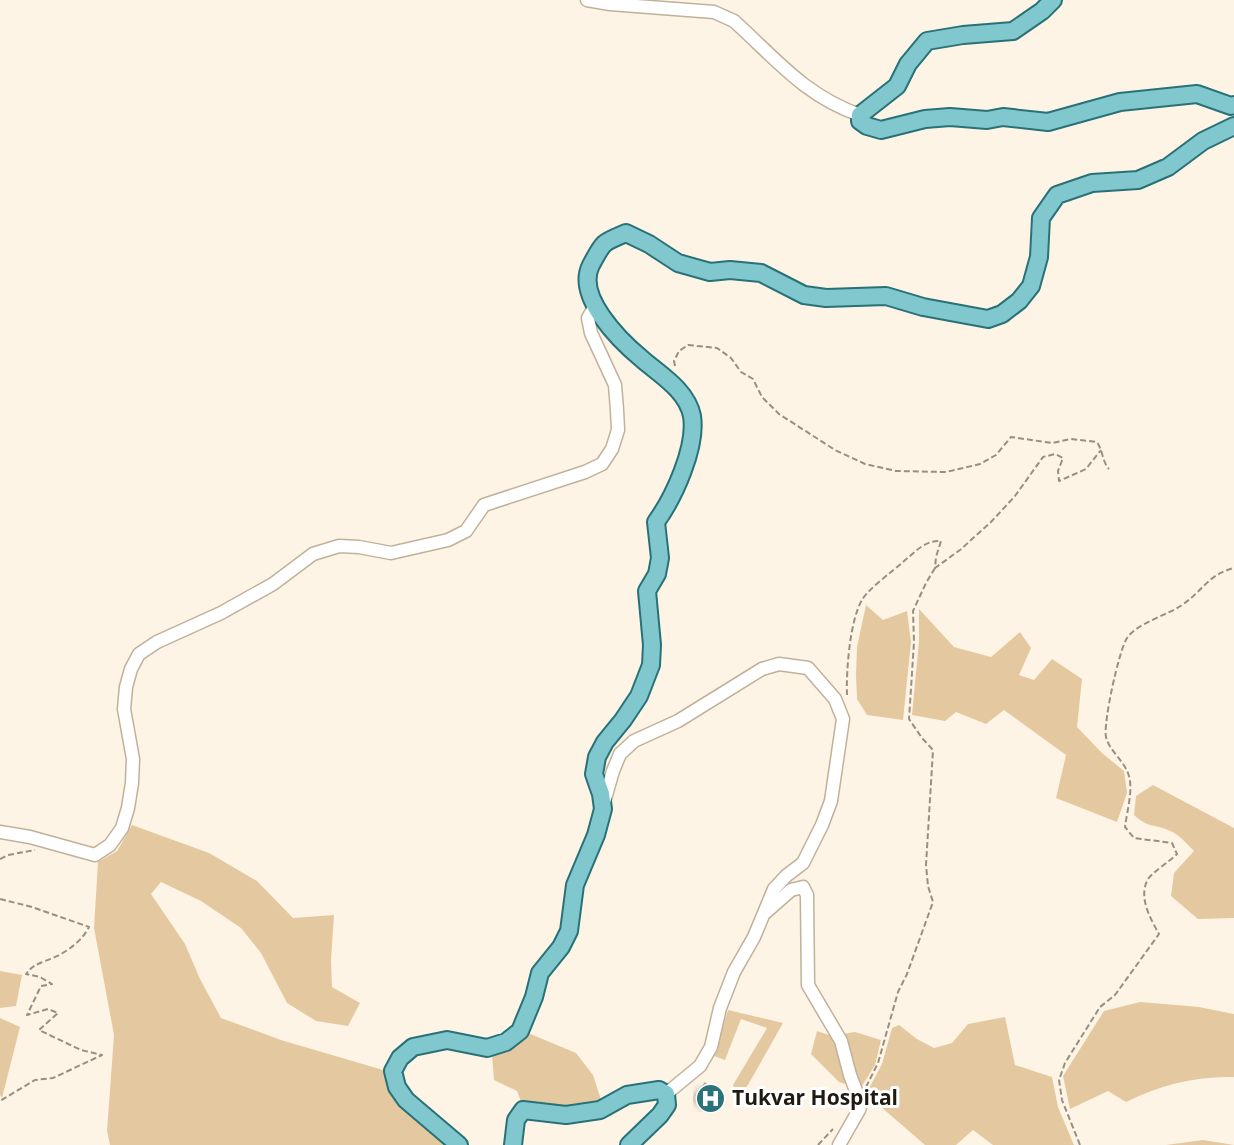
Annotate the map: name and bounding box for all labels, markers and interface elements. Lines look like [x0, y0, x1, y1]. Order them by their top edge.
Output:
hospital icon: Tukvar Hospital [695, 1082, 727, 1114]
place label: Tukvar Hospital [732, 1083, 898, 1111]

